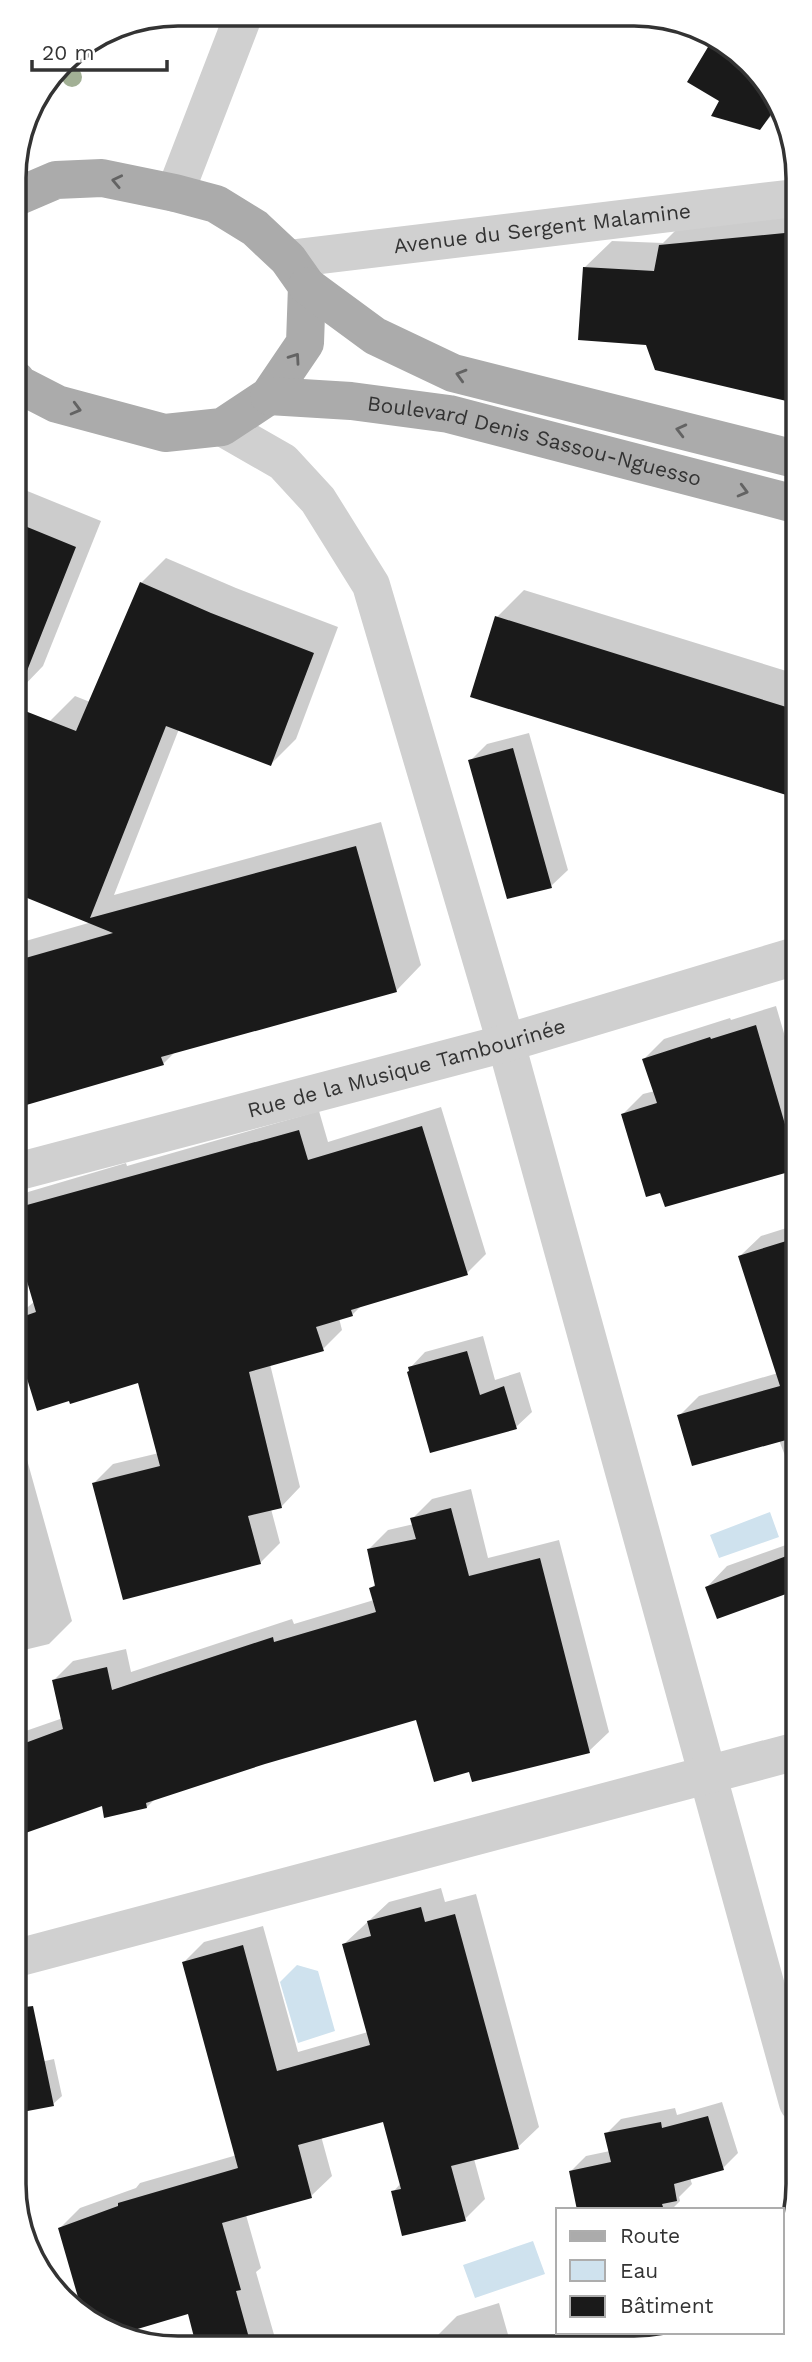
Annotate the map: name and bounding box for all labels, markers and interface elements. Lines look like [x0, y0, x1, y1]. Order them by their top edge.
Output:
scale bar [32, 28, 166, 72]
text: 20 m [42, 40, 94, 65]
one-way arrow [111, 174, 123, 189]
street label: Avenue du Sergent Malamine [392, 198, 692, 258]
one-way arrow [287, 353, 299, 366]
one-way arrow [455, 369, 467, 383]
street label: Boulevard Denis Sassou-Nguesso [366, 390, 704, 491]
one-way arrow [69, 400, 81, 415]
one-way arrow [676, 424, 688, 438]
one-way arrow [737, 483, 749, 497]
street label: Rue de la Musique Tambourinée [245, 1013, 568, 1123]
legend [556, 2208, 784, 2334]
text: Route [620, 2223, 680, 2248]
text: Eau [620, 2258, 658, 2283]
text: Bâtiment [620, 2293, 714, 2318]

